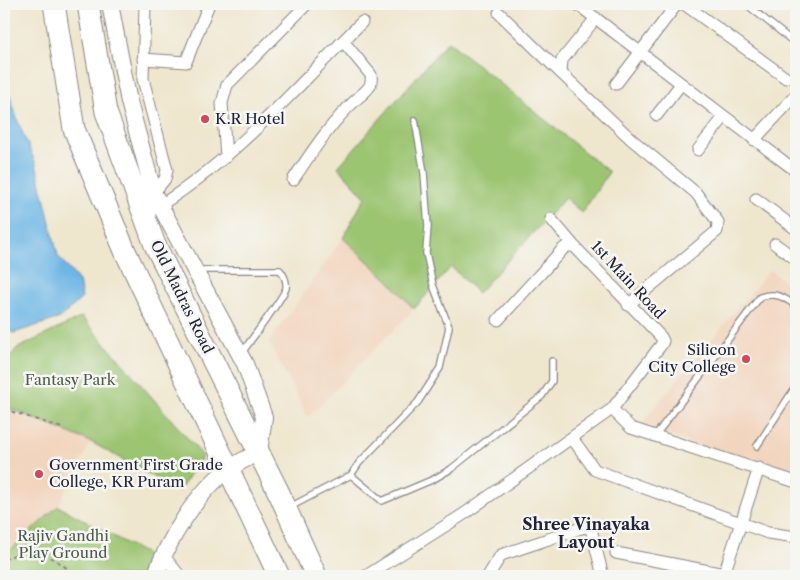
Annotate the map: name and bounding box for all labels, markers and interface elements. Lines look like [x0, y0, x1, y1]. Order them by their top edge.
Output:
place label: K.R Hotel [215, 109, 285, 128]
marker: K.R Hotel [199, 113, 211, 125]
street label: Old Madras Road [147, 237, 218, 357]
street label: 1st Main Road [587, 237, 669, 323]
place label: Silicon City College [648, 340, 737, 376]
marker: Silicon City College [740, 353, 752, 365]
park label: Fantasy Park [25, 370, 117, 389]
place label: Government First Grade College, KR Puram [49, 455, 223, 491]
marker: Government First Grade College, KR Puram [33, 468, 45, 480]
district label: Shree Vinayaka Layout [522, 514, 651, 552]
park label: Rajiv Gandhi Play Ground [17, 526, 109, 562]

